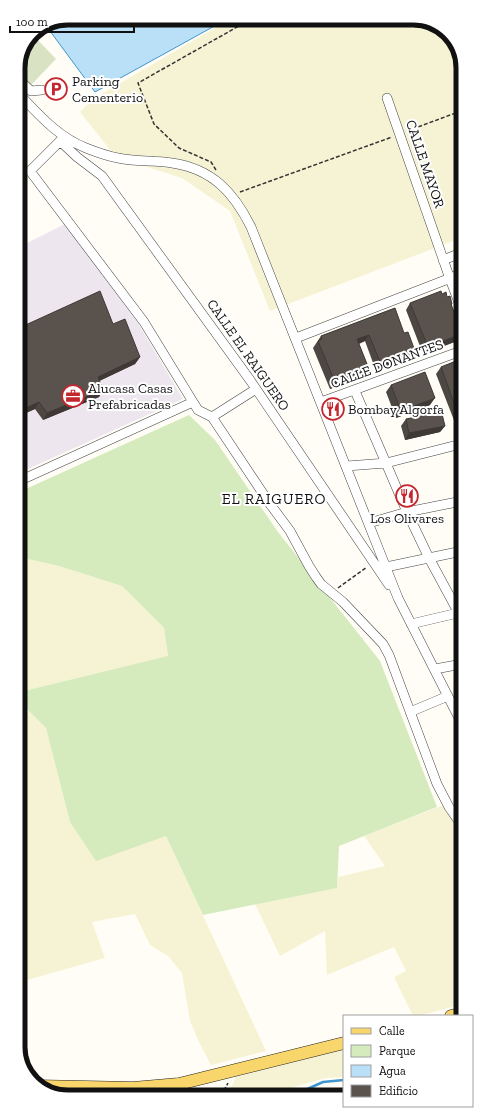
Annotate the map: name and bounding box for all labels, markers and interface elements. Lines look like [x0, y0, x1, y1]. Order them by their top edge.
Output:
scale bar [10, 8, 134, 34]
text: 100 m [16, 15, 48, 29]
place label: Parking Cementerio [72, 73, 143, 106]
parking icon: Parking Cementerio [43, 76, 69, 102]
street label: CALLE MAYOR [402, 118, 448, 211]
street label: CALLE EL RAIGUERO [203, 296, 293, 414]
street label: CALLE DONANTES [328, 336, 446, 392]
place label: Alucasa Casas Prefabricadas [88, 380, 173, 413]
office icon: Alucasa Casas Prefabricadas [60, 383, 86, 409]
restaurant icon: Bombay Algorfa [320, 396, 346, 422]
place label: Bombay Algorfa [348, 401, 444, 418]
restaurant icon: Los Olivares [394, 483, 420, 509]
district label: EL RAIGUERO [222, 490, 326, 508]
place label: Los Olivares [370, 510, 444, 527]
legend [343, 1015, 473, 1107]
text: Calle [379, 1024, 405, 1038]
text: Parque [379, 1044, 416, 1058]
text: Agua [379, 1064, 406, 1078]
text: Edificio [379, 1084, 418, 1098]

